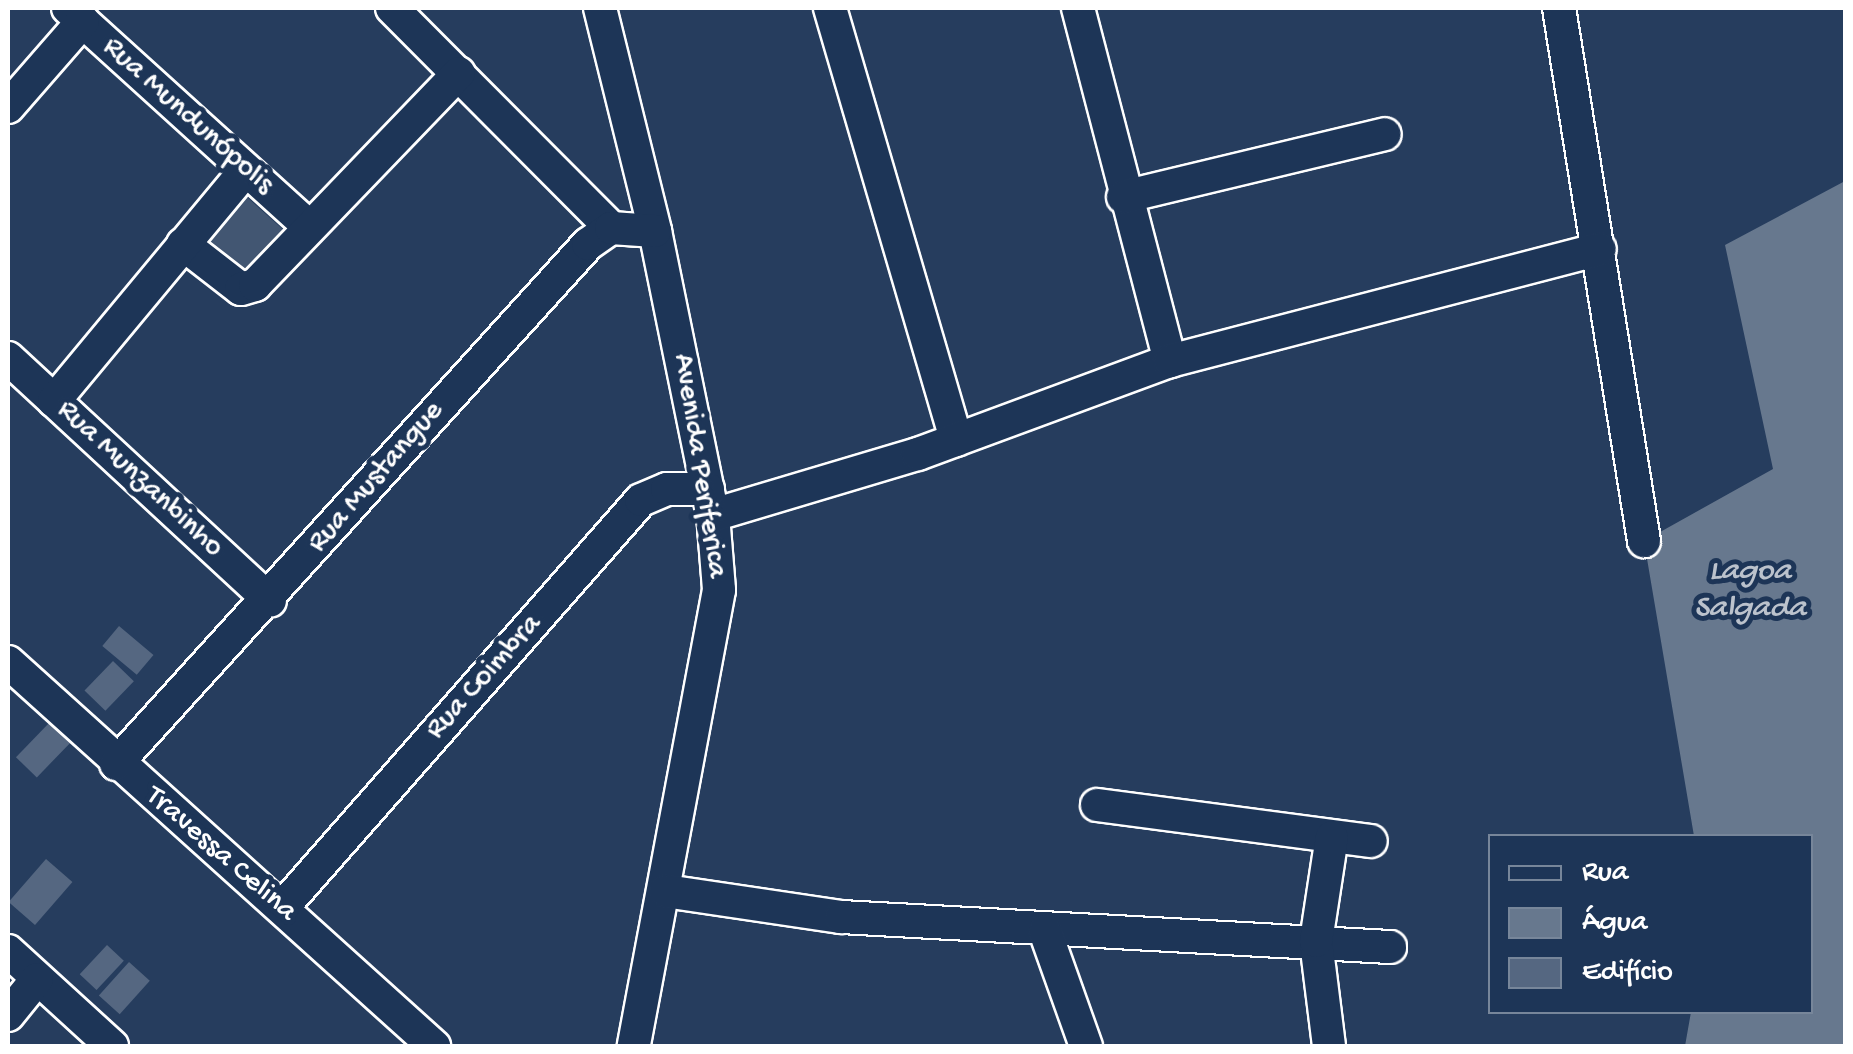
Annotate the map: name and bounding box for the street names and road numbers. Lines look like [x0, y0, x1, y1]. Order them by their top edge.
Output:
street label: Rua Mundunópolis [94, 30, 280, 204]
street label: Avenida Periferica [663, 351, 733, 581]
street label: Rua Munzanbinho [48, 393, 230, 567]
street label: Rua Mustangue [301, 395, 453, 561]
street label: Rua Coimbra [419, 608, 551, 748]
street label: Travessa Celina [137, 779, 303, 931]

